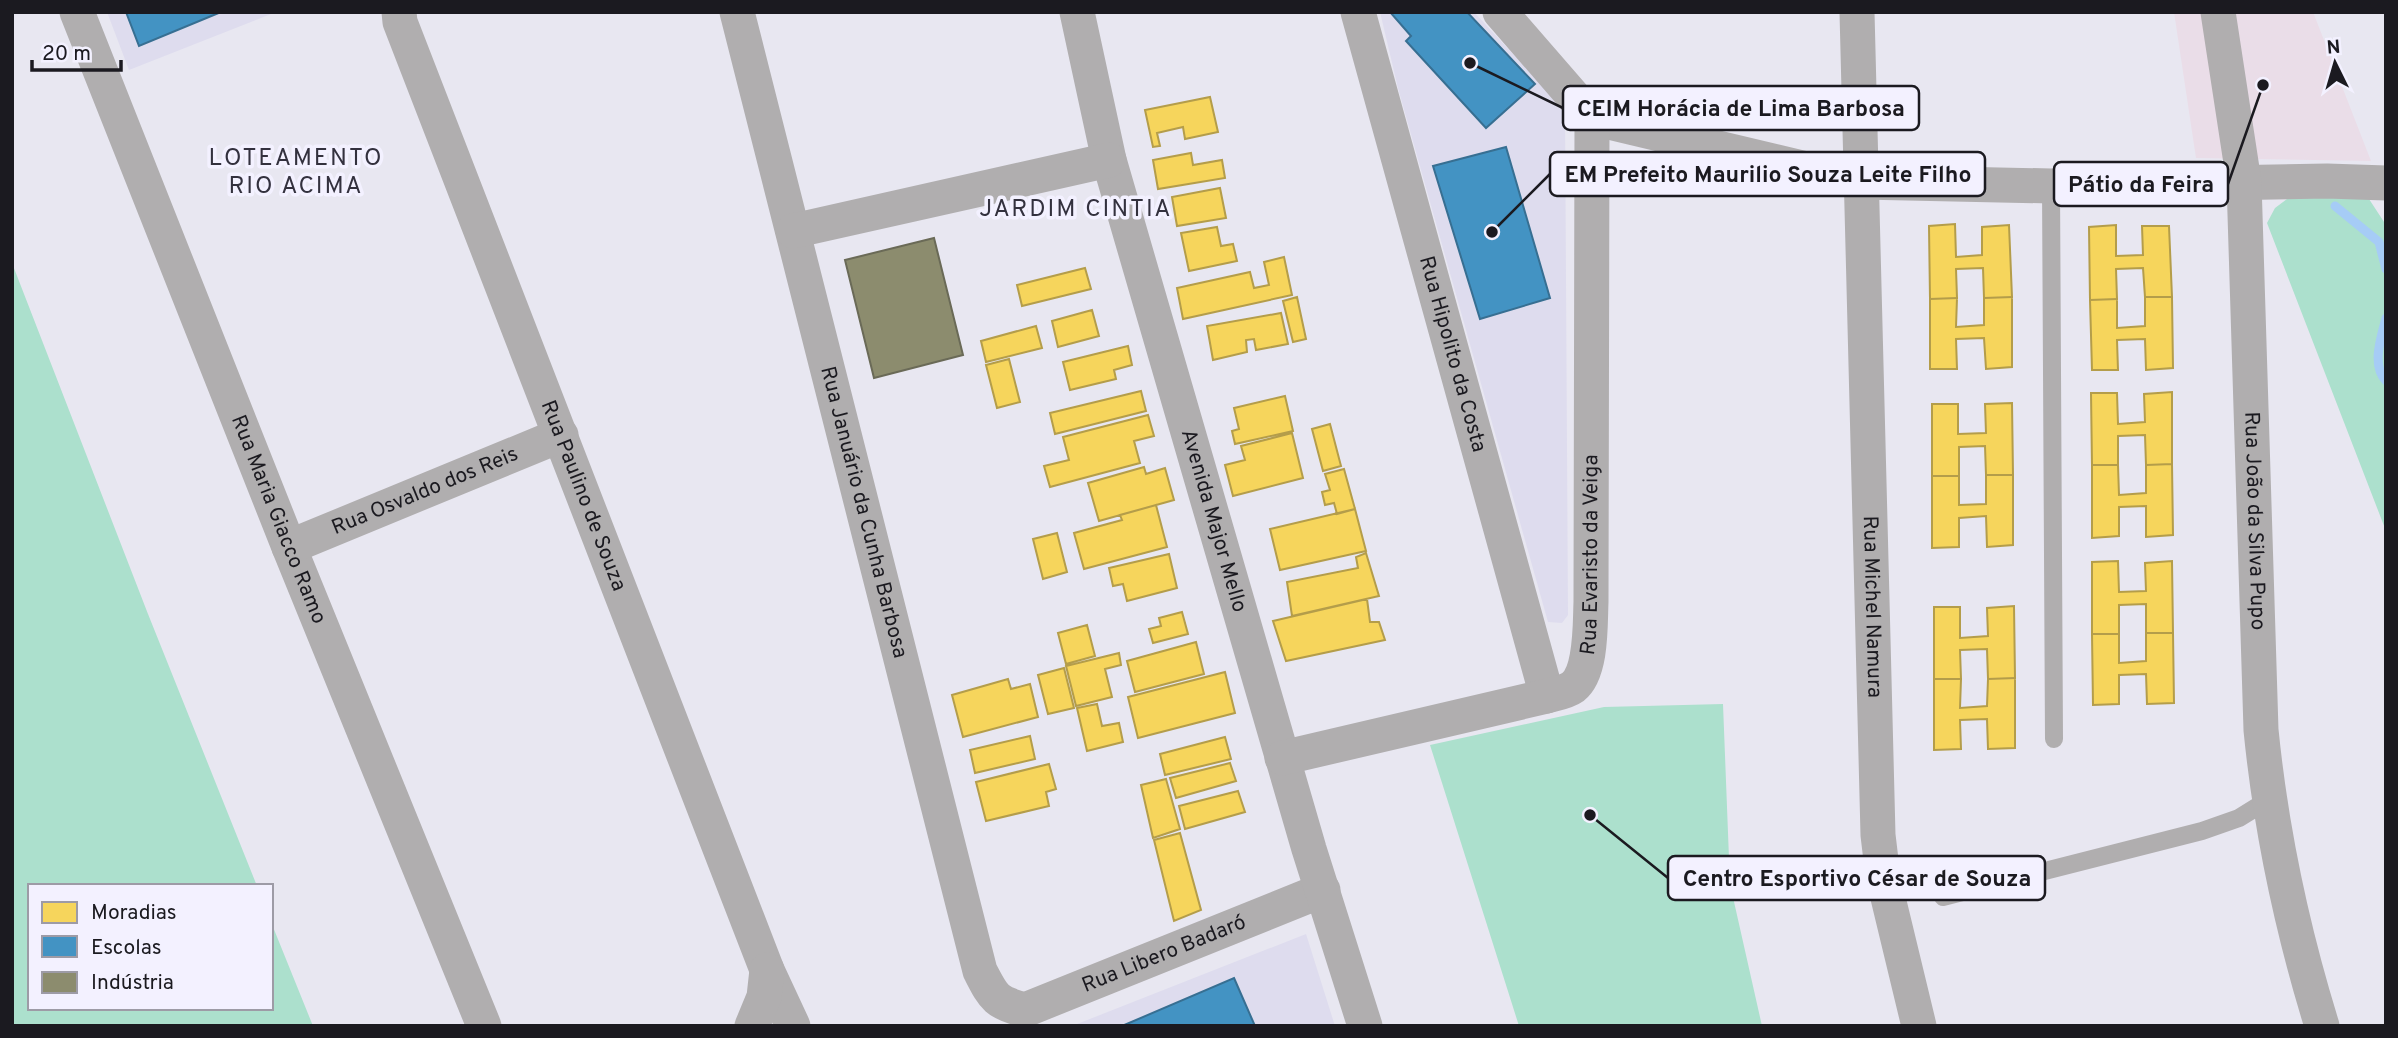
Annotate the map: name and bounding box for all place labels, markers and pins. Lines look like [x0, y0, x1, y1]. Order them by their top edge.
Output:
callout: CEIM Horácia de Lima Barbosa [1563, 86, 1919, 130]
callout: EM Prefeito Maurilio Souza Leite Filho [1550, 152, 1985, 196]
callout: Pátio da Feira [2054, 162, 2228, 206]
callout: Centro Esportivo César de Souza [1668, 856, 2045, 900]

